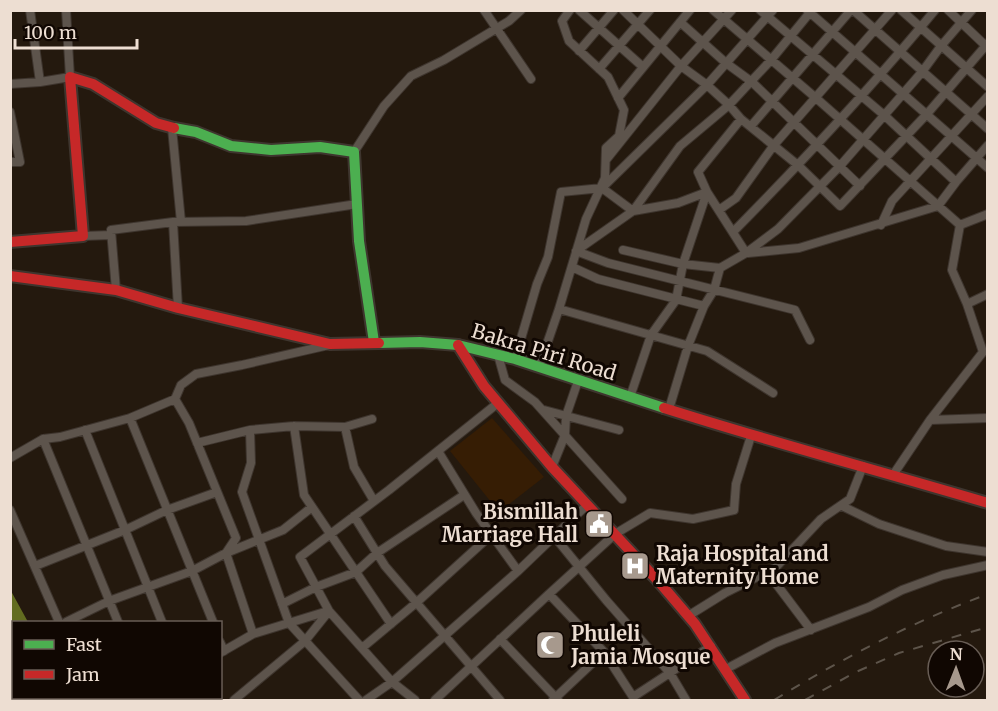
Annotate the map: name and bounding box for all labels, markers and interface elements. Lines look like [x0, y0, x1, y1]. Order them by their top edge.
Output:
scale bar [15, 12, 136, 50]
text: 100 m [24, 21, 77, 44]
street label: Bakra Piri Road [469, 318, 619, 385]
place label: Bismillah Marriage Hall [442, 499, 579, 547]
public building icon: Bismillah Marriage Hall [583, 508, 615, 540]
place label: Raja Hospital and Maternity Home [656, 541, 829, 589]
hospital icon: Raja Hospital and Maternity Home [619, 550, 651, 582]
legend [12, 621, 222, 699]
place label: Phuleli Jamia Mosque [570, 621, 711, 669]
mosque icon: Phuleli Jamia Mosque [534, 629, 566, 661]
text: Fast [66, 633, 102, 656]
north arrow [926, 639, 986, 699]
text: N [950, 644, 963, 664]
text: Jam [65, 663, 100, 686]

